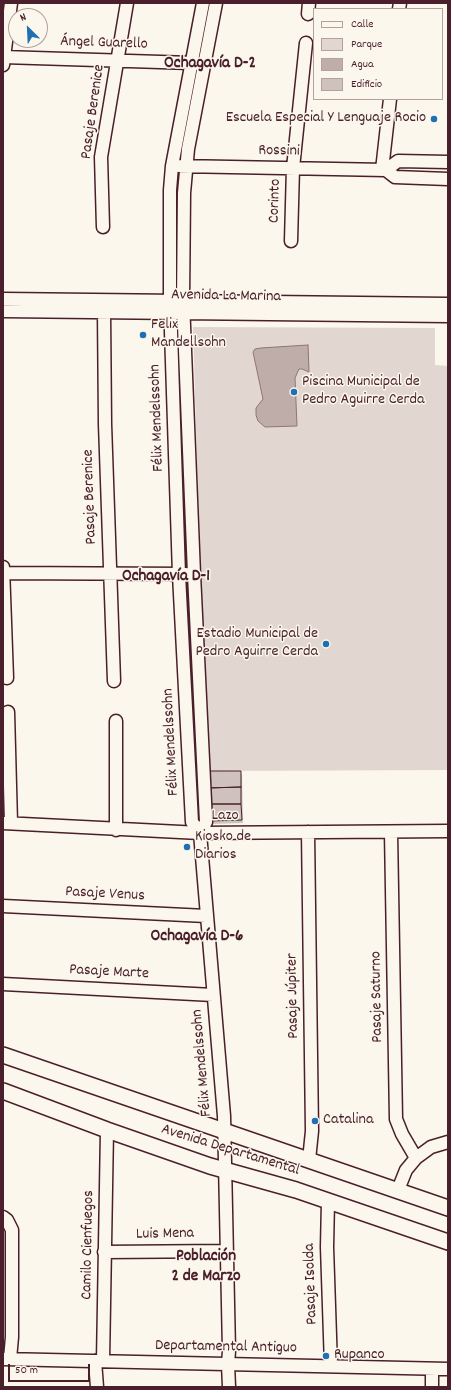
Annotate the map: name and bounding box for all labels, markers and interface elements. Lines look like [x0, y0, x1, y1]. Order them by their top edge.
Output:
north arrow [8, 8, 48, 48]
legend [313, 8, 443, 100]
text: N [18, 10, 29, 26]
text: Calle [351, 16, 374, 33]
street label: Ángel Guarello [60, 33, 148, 55]
text: Parque [351, 36, 382, 53]
district label: Ochagavía D-2 [164, 55, 256, 75]
text: Agua [351, 56, 374, 73]
street label: Pasaje Berenice [78, 63, 110, 161]
text: Edificio [351, 76, 382, 93]
place label: Escuela Especial Y Lenguaje Rocio [226, 109, 426, 129]
marker: Escuela Especial Y Lenguaje Rocio [429, 114, 439, 124]
street label: Rossini [258, 142, 300, 162]
street label: Corinto [266, 179, 286, 223]
street label: Avenida La Marina [171, 286, 281, 308]
place label: Felix Mandellsohn [151, 316, 226, 354]
marker: Felix Mandellsohn [138, 330, 148, 340]
street label: Félix Mendelssohn [147, 364, 169, 472]
place label: Piscina Municipal de Pedro Aguirre Cerda [302, 373, 425, 411]
marker: Piscina Municipal de Pedro Aguirre Cerda [289, 387, 299, 397]
street label: Pasaje Berenice [80, 449, 102, 545]
district label: Ochagavía D-1 [122, 568, 210, 588]
place label: Estadio Municipal de Pedro Aguirre Cerda [195, 625, 318, 663]
marker: Estadio Municipal de Pedro Aguirre Cerda [321, 639, 331, 649]
street label: Félix Mendelssohn [160, 688, 184, 796]
street label: Lazo [211, 807, 239, 827]
place label: Kiosko de Diarios [195, 828, 251, 866]
marker: Kiosko de Diarios [182, 842, 192, 852]
street label: Pasaje Venus [65, 883, 145, 907]
district label: Ochagavía D-6 [151, 928, 243, 948]
street label: Pasaje Saturno [368, 951, 388, 1043]
street label: Pasaje Júpiter [284, 953, 304, 1039]
street label: Pasaje Marte [69, 961, 149, 985]
street label: Félix Mendelssohn [189, 1008, 217, 1118]
place label: Catalina [323, 1111, 373, 1131]
marker: Catalina [310, 1116, 320, 1126]
street label: Avenida Departamental [159, 1121, 301, 1181]
street label: Camilo Cienfuegos [78, 1190, 100, 1300]
street label: Luis Mena [136, 1225, 194, 1245]
street label: Pasaje Isolda [301, 1243, 323, 1325]
district label: Población 2 de Marzo [172, 1248, 240, 1288]
street label: Departamental Antiguo [155, 1337, 297, 1359]
place label: Rupanco [334, 1346, 385, 1366]
marker: Rupanco [321, 1351, 331, 1361]
scale bar [10, 1356, 92, 1382]
text: 50 m [15, 1362, 38, 1379]

